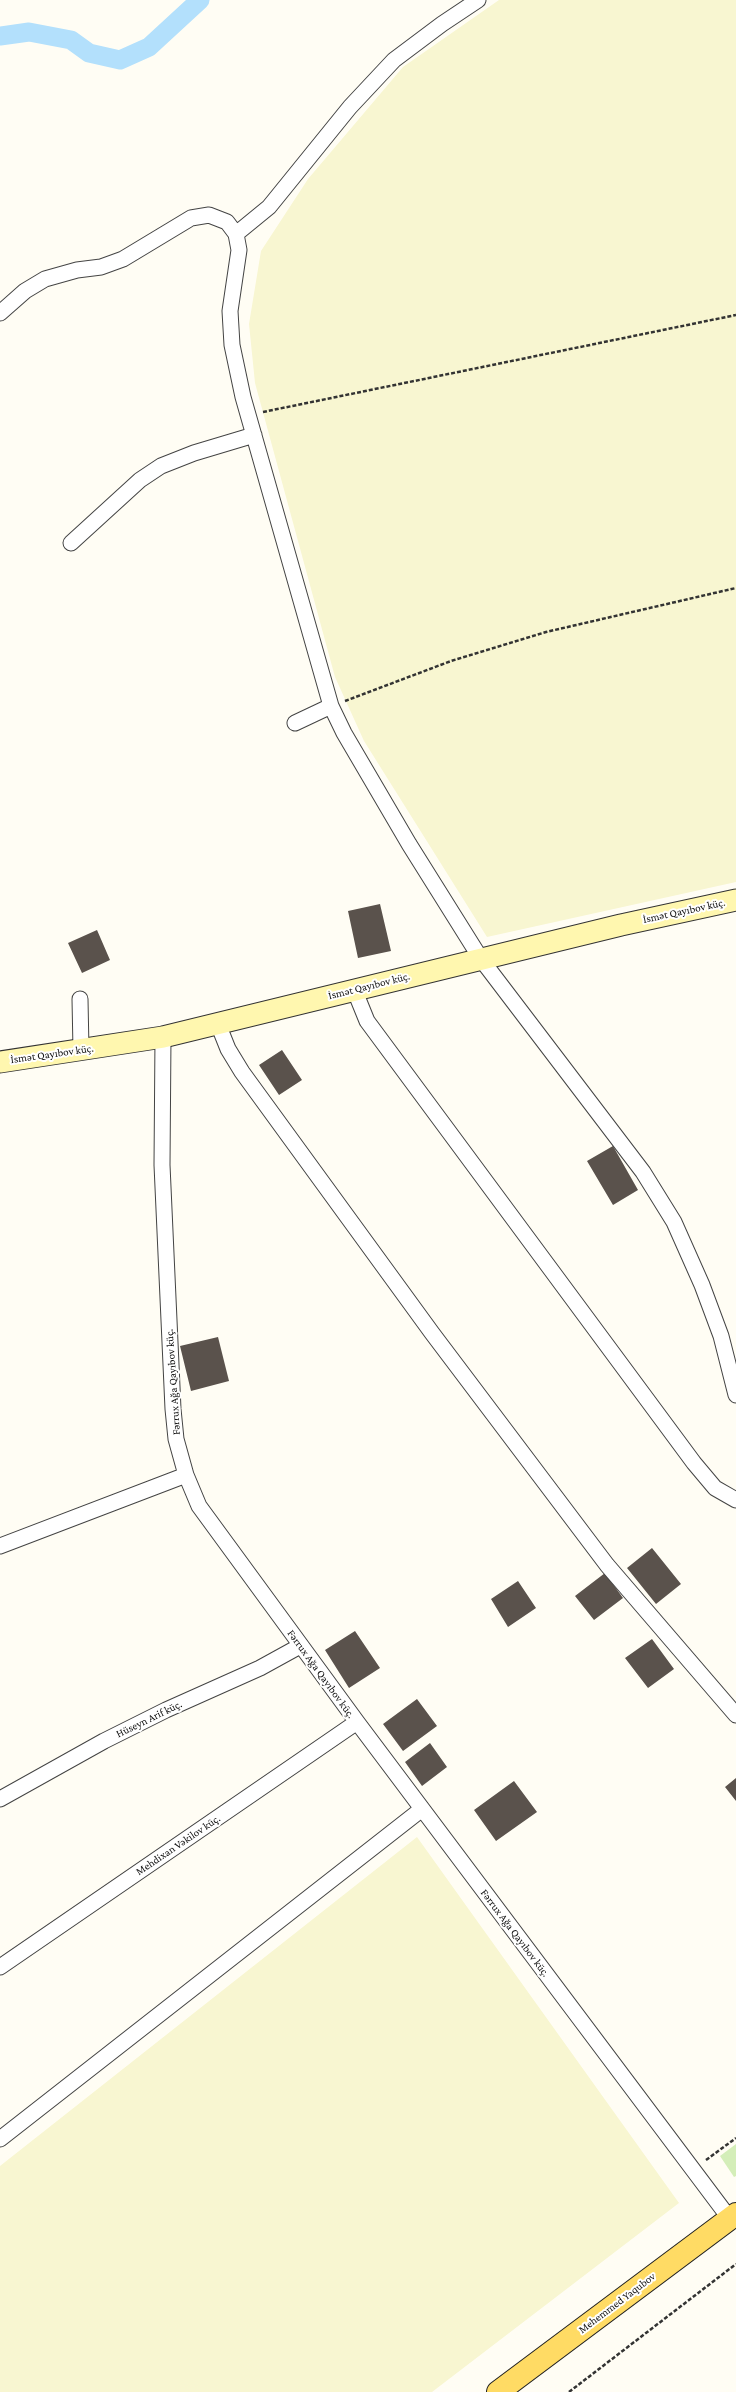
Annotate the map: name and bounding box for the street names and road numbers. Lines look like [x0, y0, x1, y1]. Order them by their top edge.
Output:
street label: İsmət Qayıbov küç. [642, 896, 726, 926]
street label: İsmət Qayıbov küç. [327, 969, 411, 1003]
street label: İsmət Qayıbov küç. [10, 1042, 94, 1066]
street label: Fərrux Ağa Qayıbov küç. [163, 1329, 183, 1435]
street label: Fərrux Ağa Qayıbov küç. [284, 1627, 358, 1721]
street label: Hüseyn Arif küç. [114, 1697, 184, 1741]
street label: Mehdixan Vəkilov küç. [133, 1812, 223, 1878]
street label: Fərrux Ağa Qayıbov küç. [478, 1887, 552, 1979]
street label: Mehemmed Yaqubov [576, 2270, 658, 2336]

